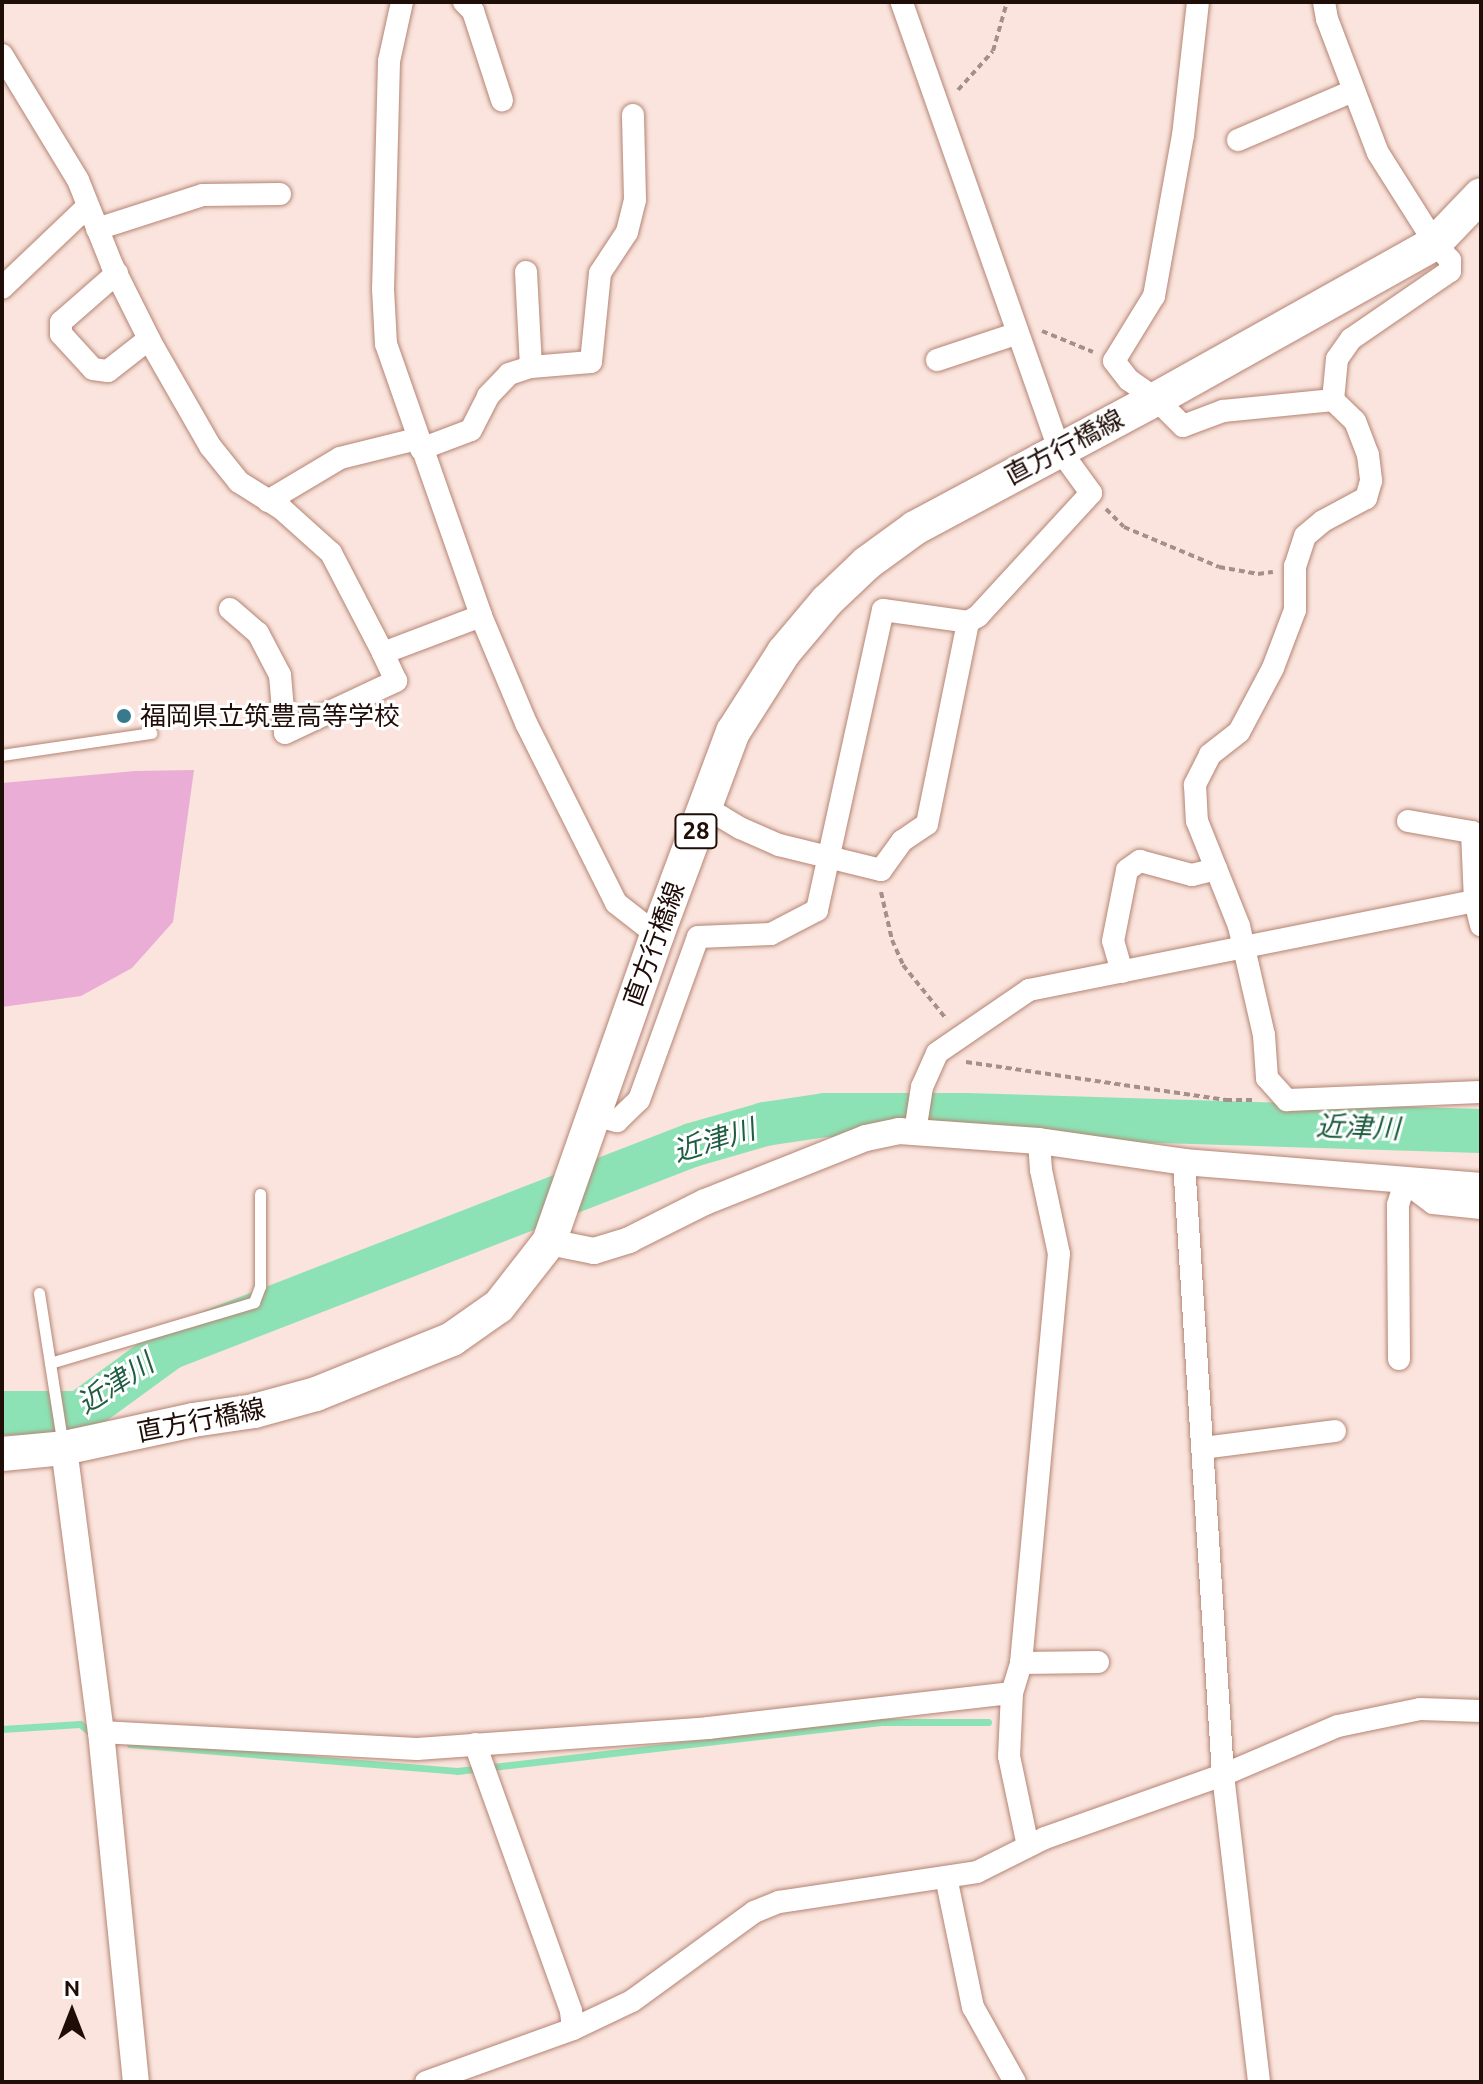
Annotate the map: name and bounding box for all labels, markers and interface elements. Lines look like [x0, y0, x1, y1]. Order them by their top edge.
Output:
street label: 直方行橋線 [999, 403, 1129, 491]
place label: 福岡県立筑豊高等学校 [140, 700, 400, 732]
marker: 福岡県立筑豊高等学校 [115, 707, 133, 725]
road number: 28 [674, 811, 718, 851]
street label: 直方行橋線 [617, 878, 691, 1010]
water label: 近津川 [1315, 1109, 1401, 1145]
water label: 近津川 [669, 1112, 759, 1168]
water label: 近津川 [71, 1346, 159, 1420]
street label: 直方行橋線 [134, 1392, 268, 1448]
north arrow [32, 1972, 112, 2052]
text: N [64, 1975, 80, 2000]

